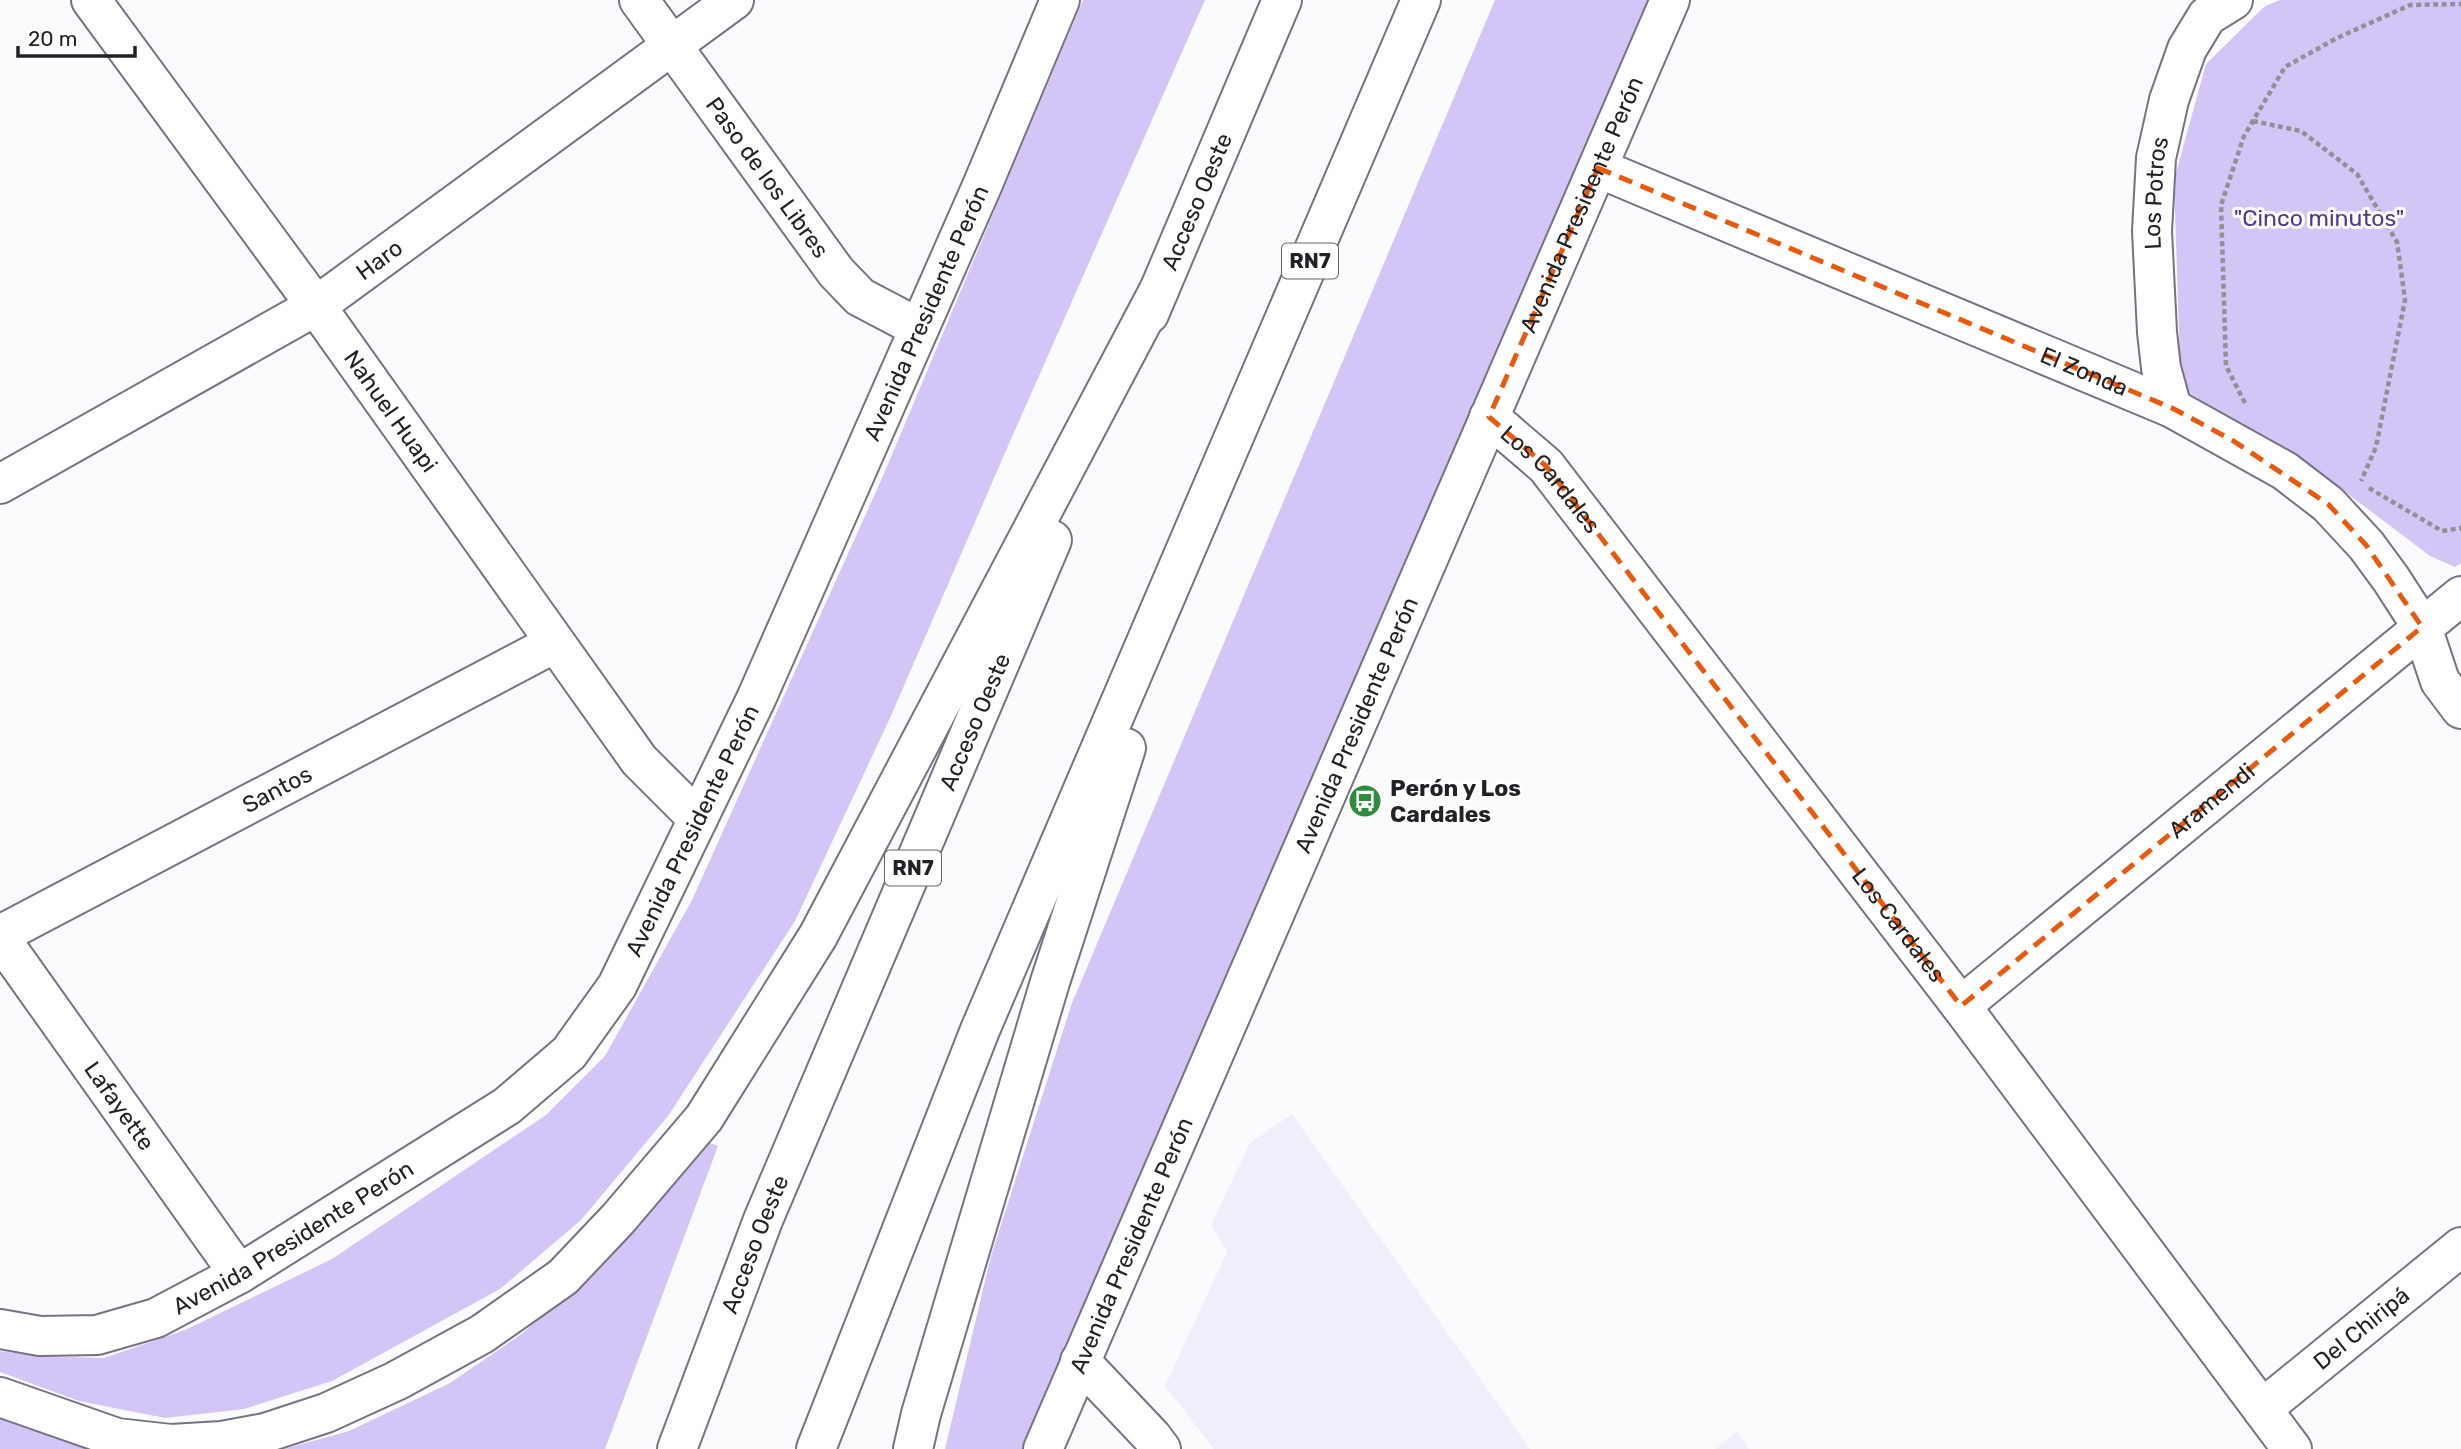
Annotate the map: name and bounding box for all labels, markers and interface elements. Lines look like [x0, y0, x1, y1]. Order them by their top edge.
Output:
scale bar [18, 14, 135, 58]
text: 20 m [28, 26, 77, 51]
street label: Avenida Presidente Perón [1514, 72, 1649, 337]
street label: Paso de los Libres [700, 92, 835, 263]
street label: Acceso Oeste [1155, 129, 1238, 274]
street label: Los Potros [2138, 134, 2174, 250]
street label: Avenida Presidente Perón [858, 181, 995, 445]
park label: "Cinco minutos" [2234, 204, 2404, 232]
street label: Haro [350, 233, 408, 286]
road number: RN7 [1282, 244, 1338, 278]
street label: El Zonda [2036, 341, 2132, 402]
street label: Nahuel Huapi [338, 345, 444, 478]
street label: Los Cardales [1495, 419, 1606, 539]
street label: Avenida Presidente Perón [1289, 593, 1424, 857]
street label: Acceso Oeste [933, 649, 1016, 795]
street label: Avenida Presidente Perón [620, 700, 765, 961]
street label: Aramendi [2163, 757, 2260, 844]
street label: Santos [237, 759, 317, 819]
place label: Perón y Los Cardales [1390, 774, 1521, 828]
bus stop icon: Perón y Los Cardales [1346, 782, 1384, 820]
road number: RN7 [885, 850, 941, 886]
street label: Los Cardales [1846, 862, 1951, 988]
street label: Lafayette [78, 1056, 161, 1156]
street label: Avenida Presidente Perón [1063, 1113, 1199, 1378]
street label: Avenida Presidente Perón [168, 1154, 419, 1321]
street label: Acceso Oeste [715, 1171, 794, 1317]
street label: Del Chiripá [2308, 1281, 2415, 1376]

